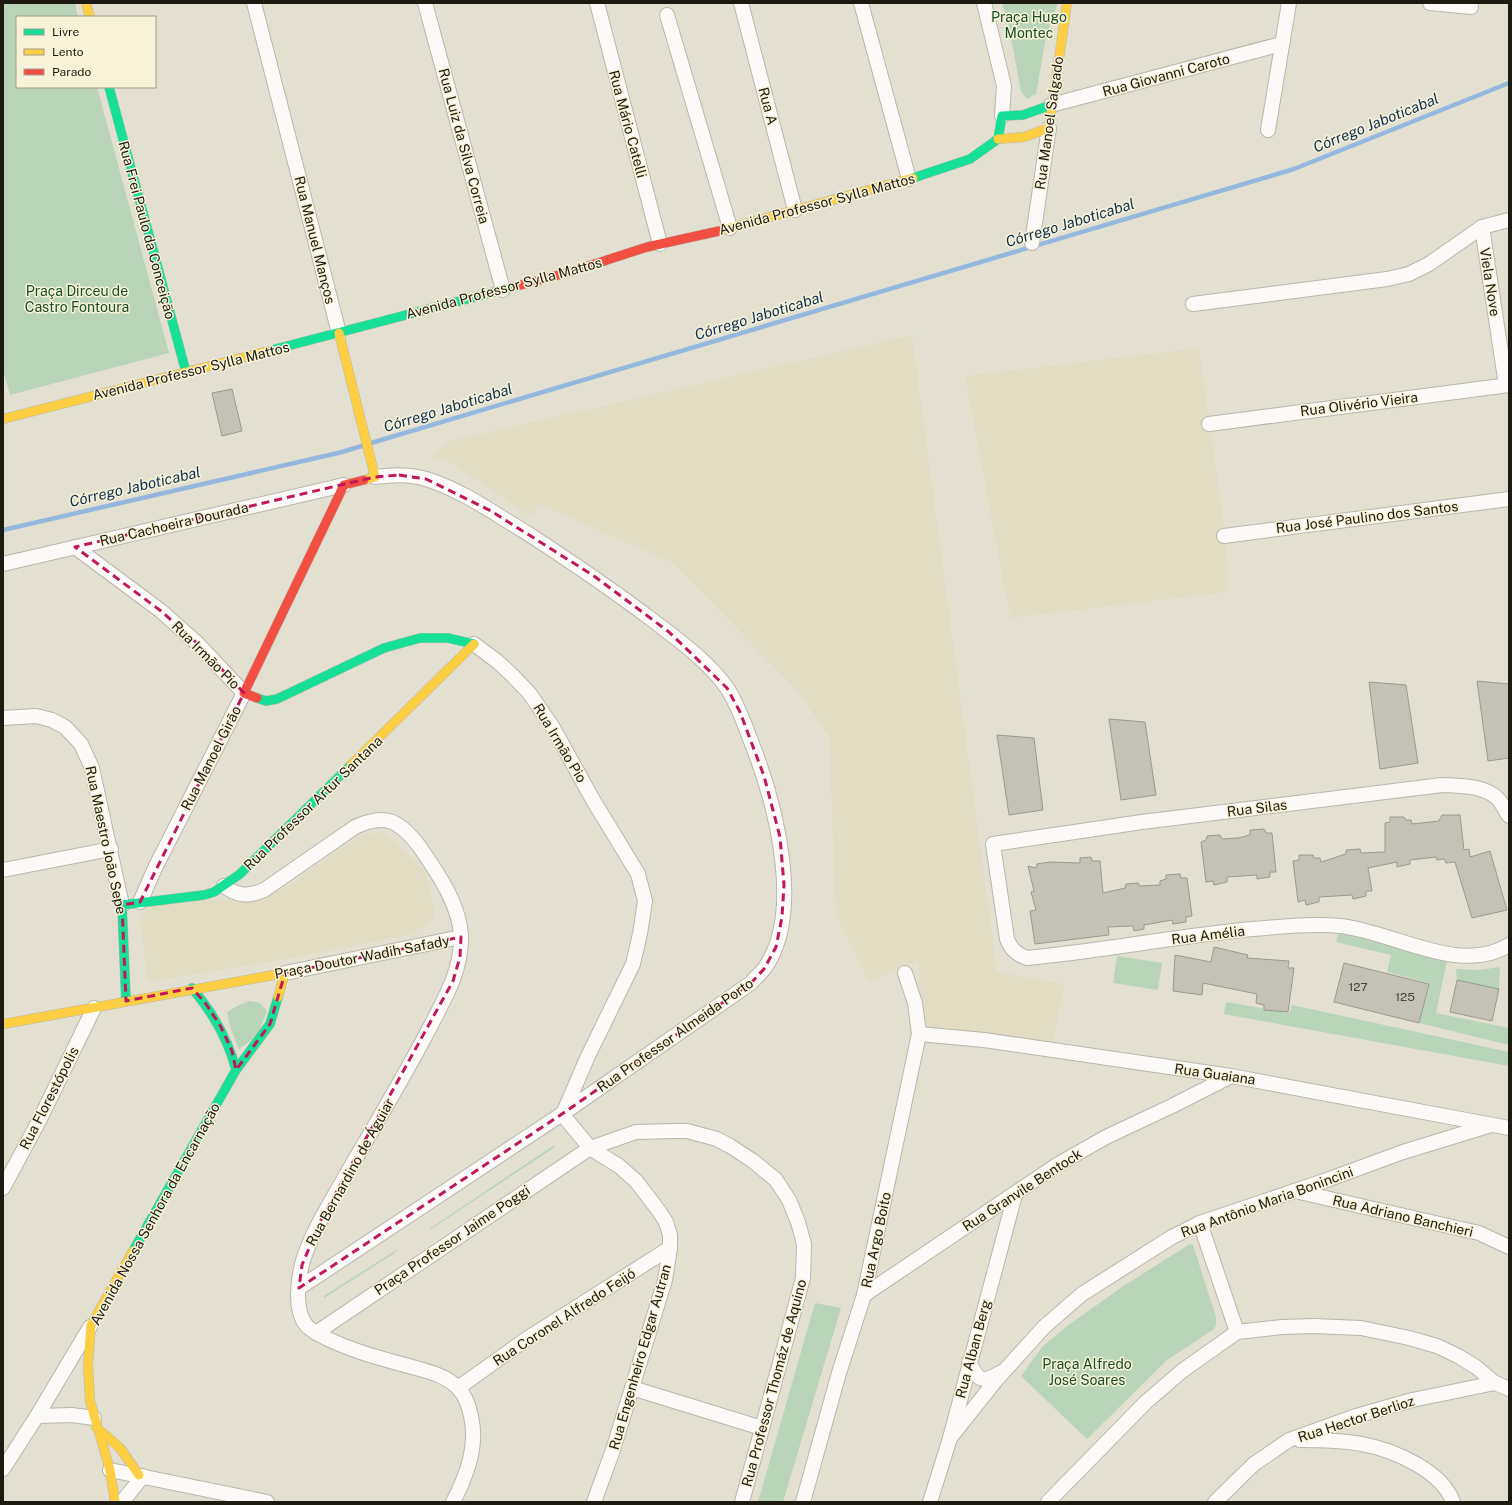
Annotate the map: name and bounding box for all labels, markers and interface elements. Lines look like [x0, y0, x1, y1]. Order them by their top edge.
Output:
park label: Praça Hugo Montec [991, 9, 1067, 41]
legend [16, 16, 156, 88]
text: Livre [52, 25, 80, 39]
text: Lento [52, 45, 84, 59]
street label: Rua Giovanni Caroto [1101, 50, 1232, 100]
street label: Rua Manoel Salgado [1032, 55, 1066, 191]
text: Parado [52, 65, 91, 79]
street label: Rua Luiz da Silva Correia [436, 67, 492, 225]
street label: Rua Mário Catelli [606, 68, 650, 180]
street label: Rua A [755, 85, 781, 127]
water label: Córrego Jaboticabal [1311, 90, 1441, 156]
street label: Rua Frei Paulo da Conceição [115, 139, 179, 321]
street label: Avenida Professor Sylla Mattos [717, 170, 917, 238]
street label: Rua Manuel Manços [291, 174, 339, 306]
water label: Córrego Jaboticabal [1003, 195, 1136, 250]
street label: Viela Nove [1477, 247, 1503, 317]
street label: Avenida Professor Sylla Mattos [404, 254, 604, 322]
park label: Praça Dirceu de Castro Fontoura [25, 283, 129, 315]
water label: Córrego Jaboticabal [692, 288, 825, 343]
street label: Avenida Professor Sylla Mattos [91, 339, 291, 403]
water label: Córrego Jaboticabal [381, 380, 514, 435]
street label: Rua Olivério Vieira [1299, 389, 1419, 419]
water label: Córrego Jaboticabal [68, 463, 202, 510]
street label: Rua José Paulino dos Santos [1275, 498, 1459, 536]
street label: Rua Cachoeira Dourada [98, 499, 250, 549]
street label: Rua Irmão Pio [169, 618, 243, 692]
street label: Rua Irmão Pio [530, 701, 590, 786]
street label: Rua Manoel Girão [178, 703, 244, 813]
street label: Rua Professor Artur Santana [240, 733, 386, 873]
street label: Rua Maestro João Sepe [82, 764, 130, 916]
street label: Rua Silas [1226, 796, 1288, 820]
street label: Rua Amélia [1170, 923, 1246, 947]
street label: Praça Doutor Wadih Safady [273, 932, 451, 982]
street label: Rua Professor Almeida Porto [594, 975, 756, 1095]
house number: 127 [1348, 980, 1368, 994]
house number: 125 [1395, 990, 1415, 1004]
street label: Rua Florestópolis [16, 1044, 82, 1152]
street label: Rua Guaiana [1173, 1060, 1257, 1088]
street label: Rua Bernardino de Águiar [302, 1095, 397, 1249]
street label: Avenida Nossa Senhora da Encarnação [87, 1100, 223, 1328]
street label: Rua Granvile Bentock [959, 1145, 1085, 1235]
street label: Rua Antônio Maria Bonincini [1179, 1163, 1355, 1241]
street label: Praça Professor Jaime Poggi [371, 1182, 533, 1298]
street label: Rua Argo Boito [858, 1191, 894, 1289]
street label: Rua Adriano Banchieri [1331, 1192, 1475, 1240]
street label: Rua Engenheiro Edgar Autran [606, 1262, 674, 1452]
street label: Rua Coronel Alfredo Feijó [490, 1265, 638, 1369]
street label: Rua Professor Thomáz de Aquino [739, 1277, 809, 1489]
street label: Rua Alban Berg [952, 1298, 994, 1400]
park label: Praça Alfredo José Soares [1042, 1356, 1132, 1388]
street label: Rua Hector Berlioz [1296, 1393, 1416, 1445]

